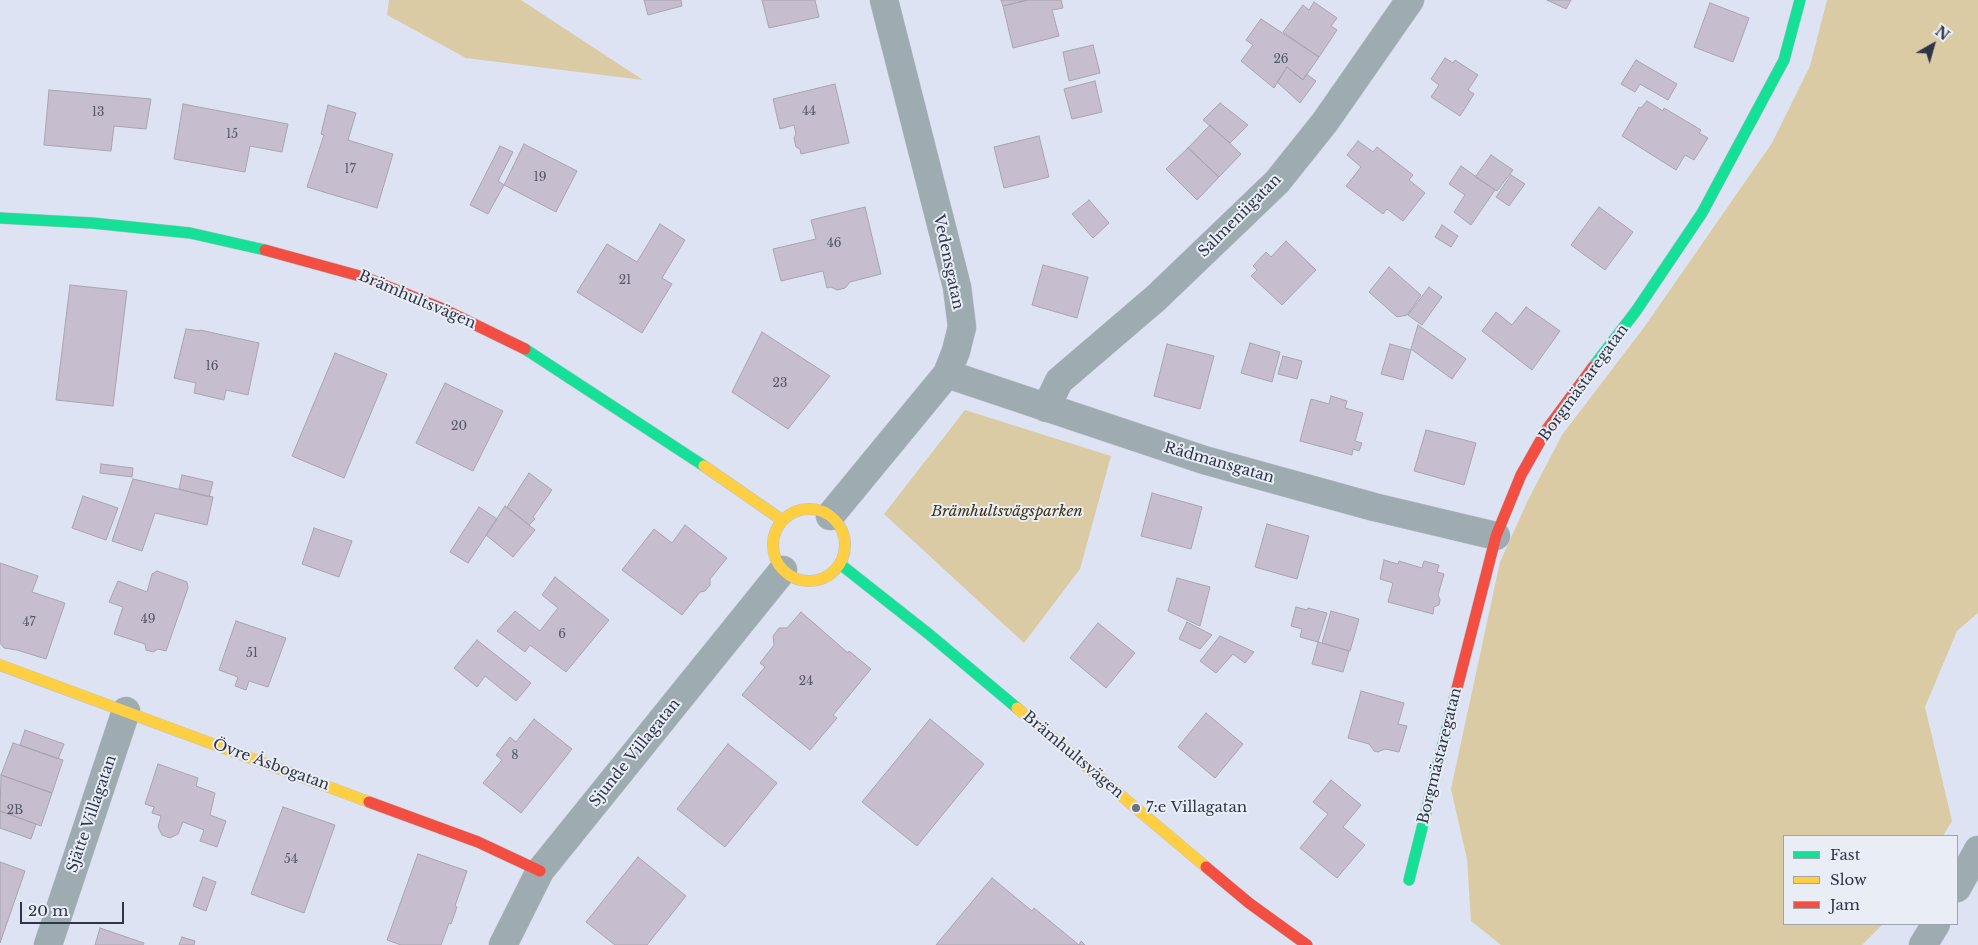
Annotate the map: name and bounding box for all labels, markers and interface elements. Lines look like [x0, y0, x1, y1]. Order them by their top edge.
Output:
north arrow [1908, 20, 1958, 70]
text: N [1931, 22, 1953, 44]
house number: 26 [1273, 53, 1289, 67]
house number: 44 [802, 105, 816, 119]
house number: 13 [92, 106, 104, 120]
house number: 15 [226, 128, 238, 142]
house number: 17 [344, 163, 356, 177]
house number: 19 [533, 171, 547, 185]
street label: Salmeniigatan [1195, 171, 1285, 261]
street label: Vedensgatan [929, 213, 967, 311]
house number: 46 [827, 237, 841, 251]
street label: Brämhultsvägen [356, 267, 478, 333]
house number: 21 [619, 274, 631, 288]
street label: Borgmästaregatan [1536, 321, 1632, 445]
house number: 16 [205, 360, 219, 374]
house number: 23 [773, 377, 787, 391]
house number: 20 [451, 420, 467, 434]
street label: Rådmansgatan [1162, 439, 1276, 487]
park label: Brämhultsvägsparken [931, 503, 1083, 521]
house number: 49 [141, 613, 155, 627]
house number: 47 [22, 616, 36, 630]
house number: 6 [558, 628, 566, 642]
house number: 51 [246, 647, 258, 661]
house number: 24 [799, 675, 813, 689]
street label: Borgmästaregatan [1414, 686, 1466, 826]
street label: Sjunde Villagatan [586, 695, 684, 811]
street label: Brämhultsvägen [1019, 708, 1127, 802]
street label: Övre Åsbogatan [210, 736, 332, 794]
house number: 8 [511, 749, 519, 763]
street label: Sjätte Villagatan [63, 753, 121, 875]
place label: 7:e Villagatan [1146, 799, 1247, 817]
marker: 7:e Villagatan [1130, 802, 1142, 814]
house number: 2B [7, 804, 23, 818]
legend [1783, 835, 1958, 925]
text: Fast [1830, 845, 1860, 864]
house number: 54 [284, 853, 298, 867]
text: Slow [1830, 870, 1867, 889]
scale bar [22, 892, 126, 924]
text: Jam [1830, 895, 1860, 914]
text: 20 m [28, 901, 68, 920]

